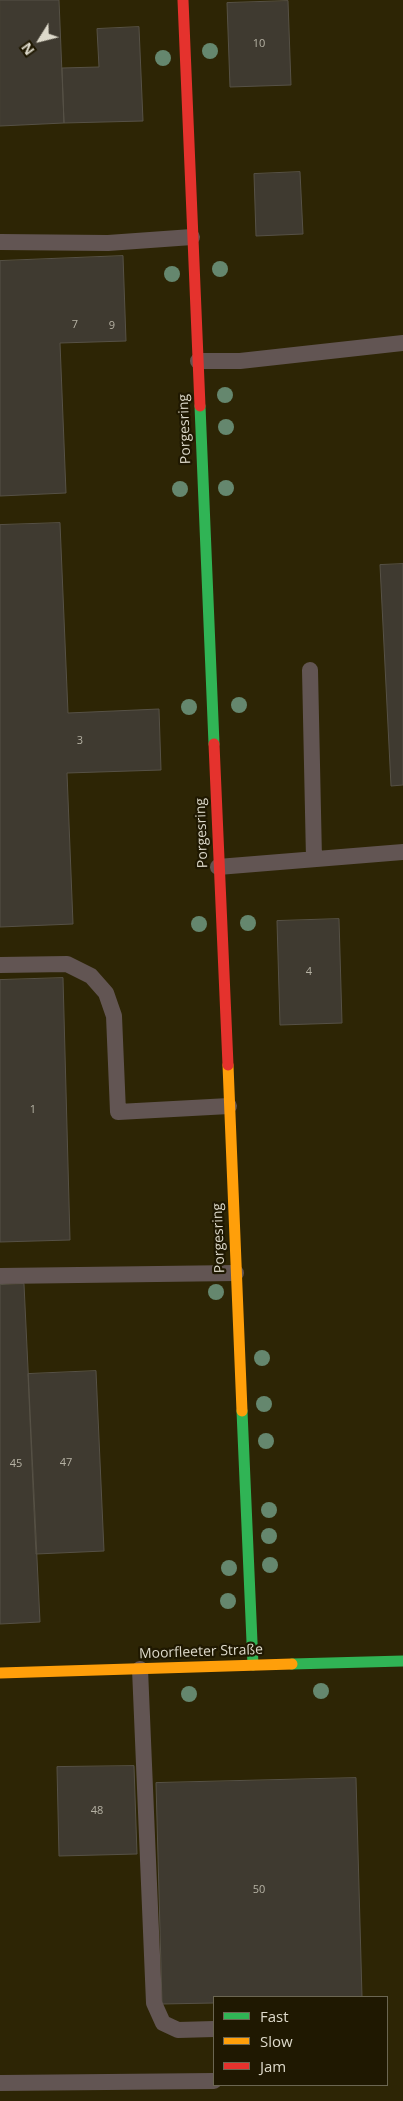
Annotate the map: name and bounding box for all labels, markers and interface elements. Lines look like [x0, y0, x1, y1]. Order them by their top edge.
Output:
north arrow [15, 15, 65, 65]
house number: 10 [253, 37, 265, 51]
text: N [16, 39, 38, 59]
house number: 7 [72, 318, 78, 332]
house number: 9 [109, 319, 115, 333]
street label: Porgesring [175, 394, 195, 464]
house number: 3 [77, 734, 83, 748]
street label: Porgesring [192, 798, 212, 868]
house number: 4 [306, 965, 312, 979]
house number: 1 [30, 1103, 36, 1117]
street label: Porgesring [209, 1203, 229, 1273]
house number: 47 [60, 1456, 72, 1470]
house number: 45 [10, 1457, 22, 1471]
street label: Moorfleeter Straße [139, 1641, 263, 1663]
house number: 48 [91, 1804, 103, 1818]
house number: 50 [253, 1883, 265, 1897]
legend [213, 1996, 388, 2086]
text: Fast [260, 2006, 289, 2026]
text: Slow [260, 2031, 293, 2051]
text: Jam [260, 2056, 286, 2076]

